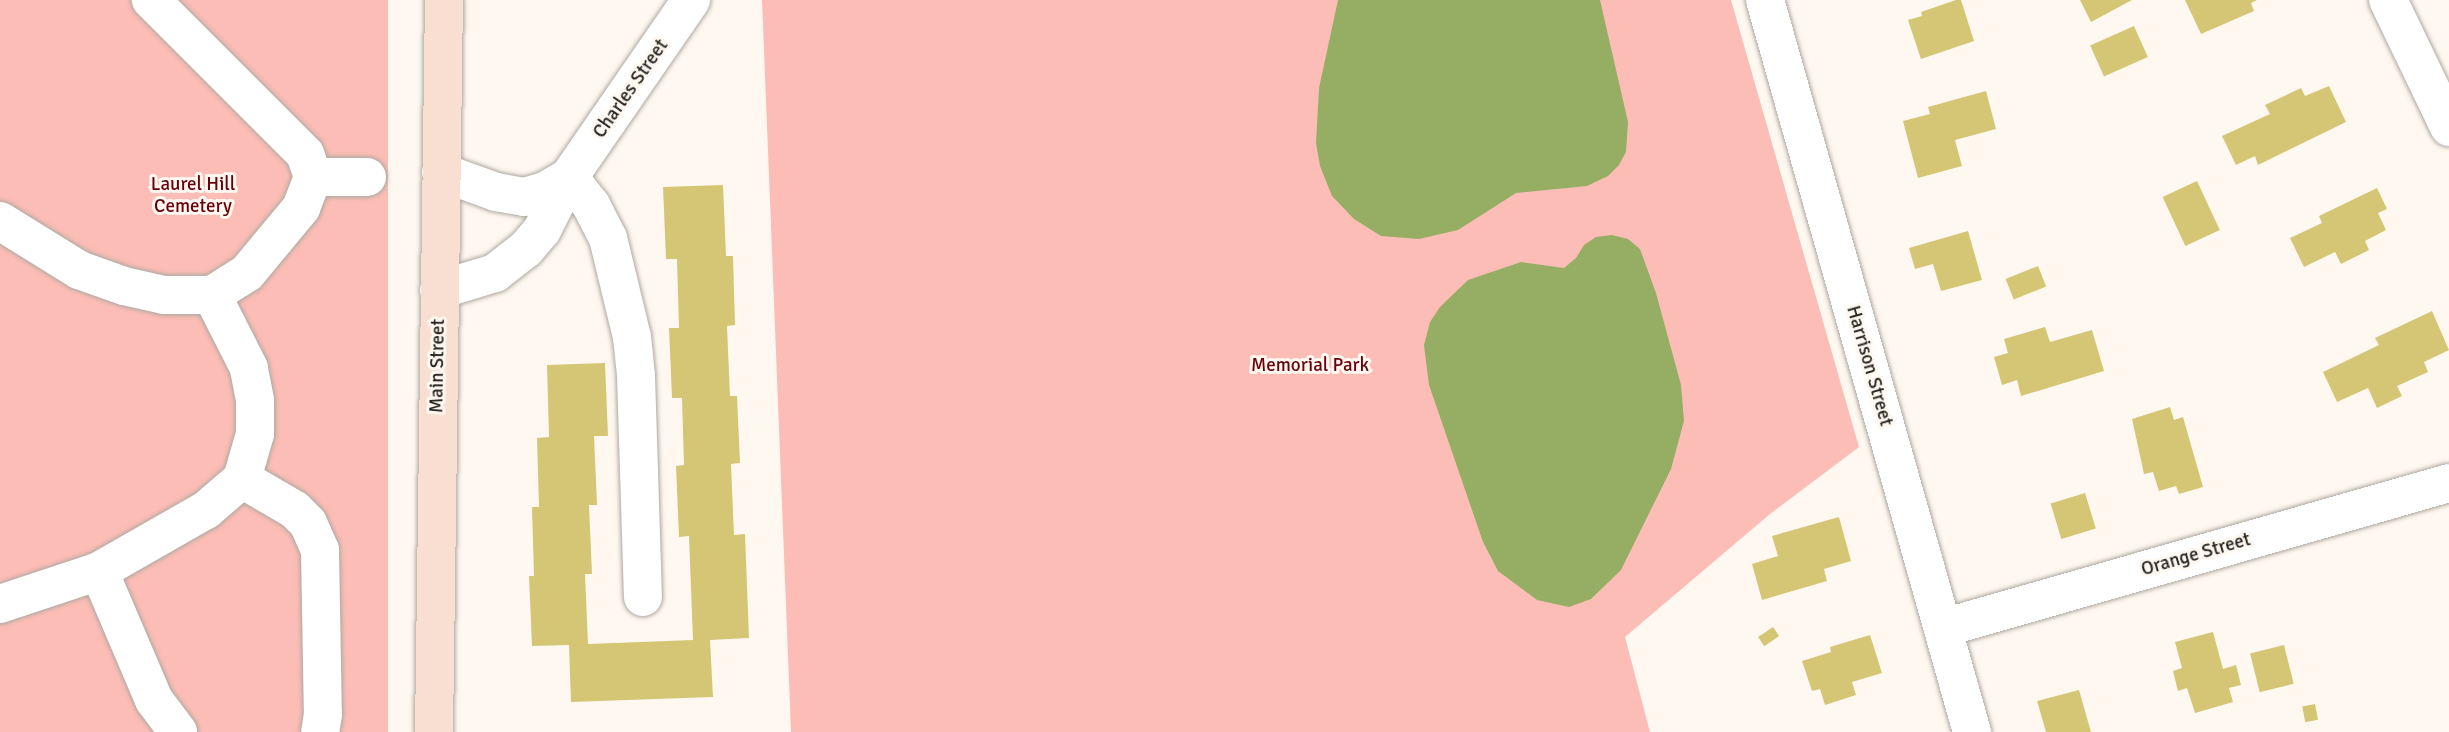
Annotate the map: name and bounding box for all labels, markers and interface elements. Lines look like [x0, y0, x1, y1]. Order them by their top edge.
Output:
street label: Charles Street [589, 35, 673, 143]
park label: Laurel Hill Cemetery [151, 174, 235, 218]
street label: Harrison Street [1841, 303, 1897, 429]
street label: Main Street [426, 319, 450, 413]
park label: Memorial Park [1251, 355, 1369, 377]
street label: Orange Street [2139, 529, 2253, 581]

